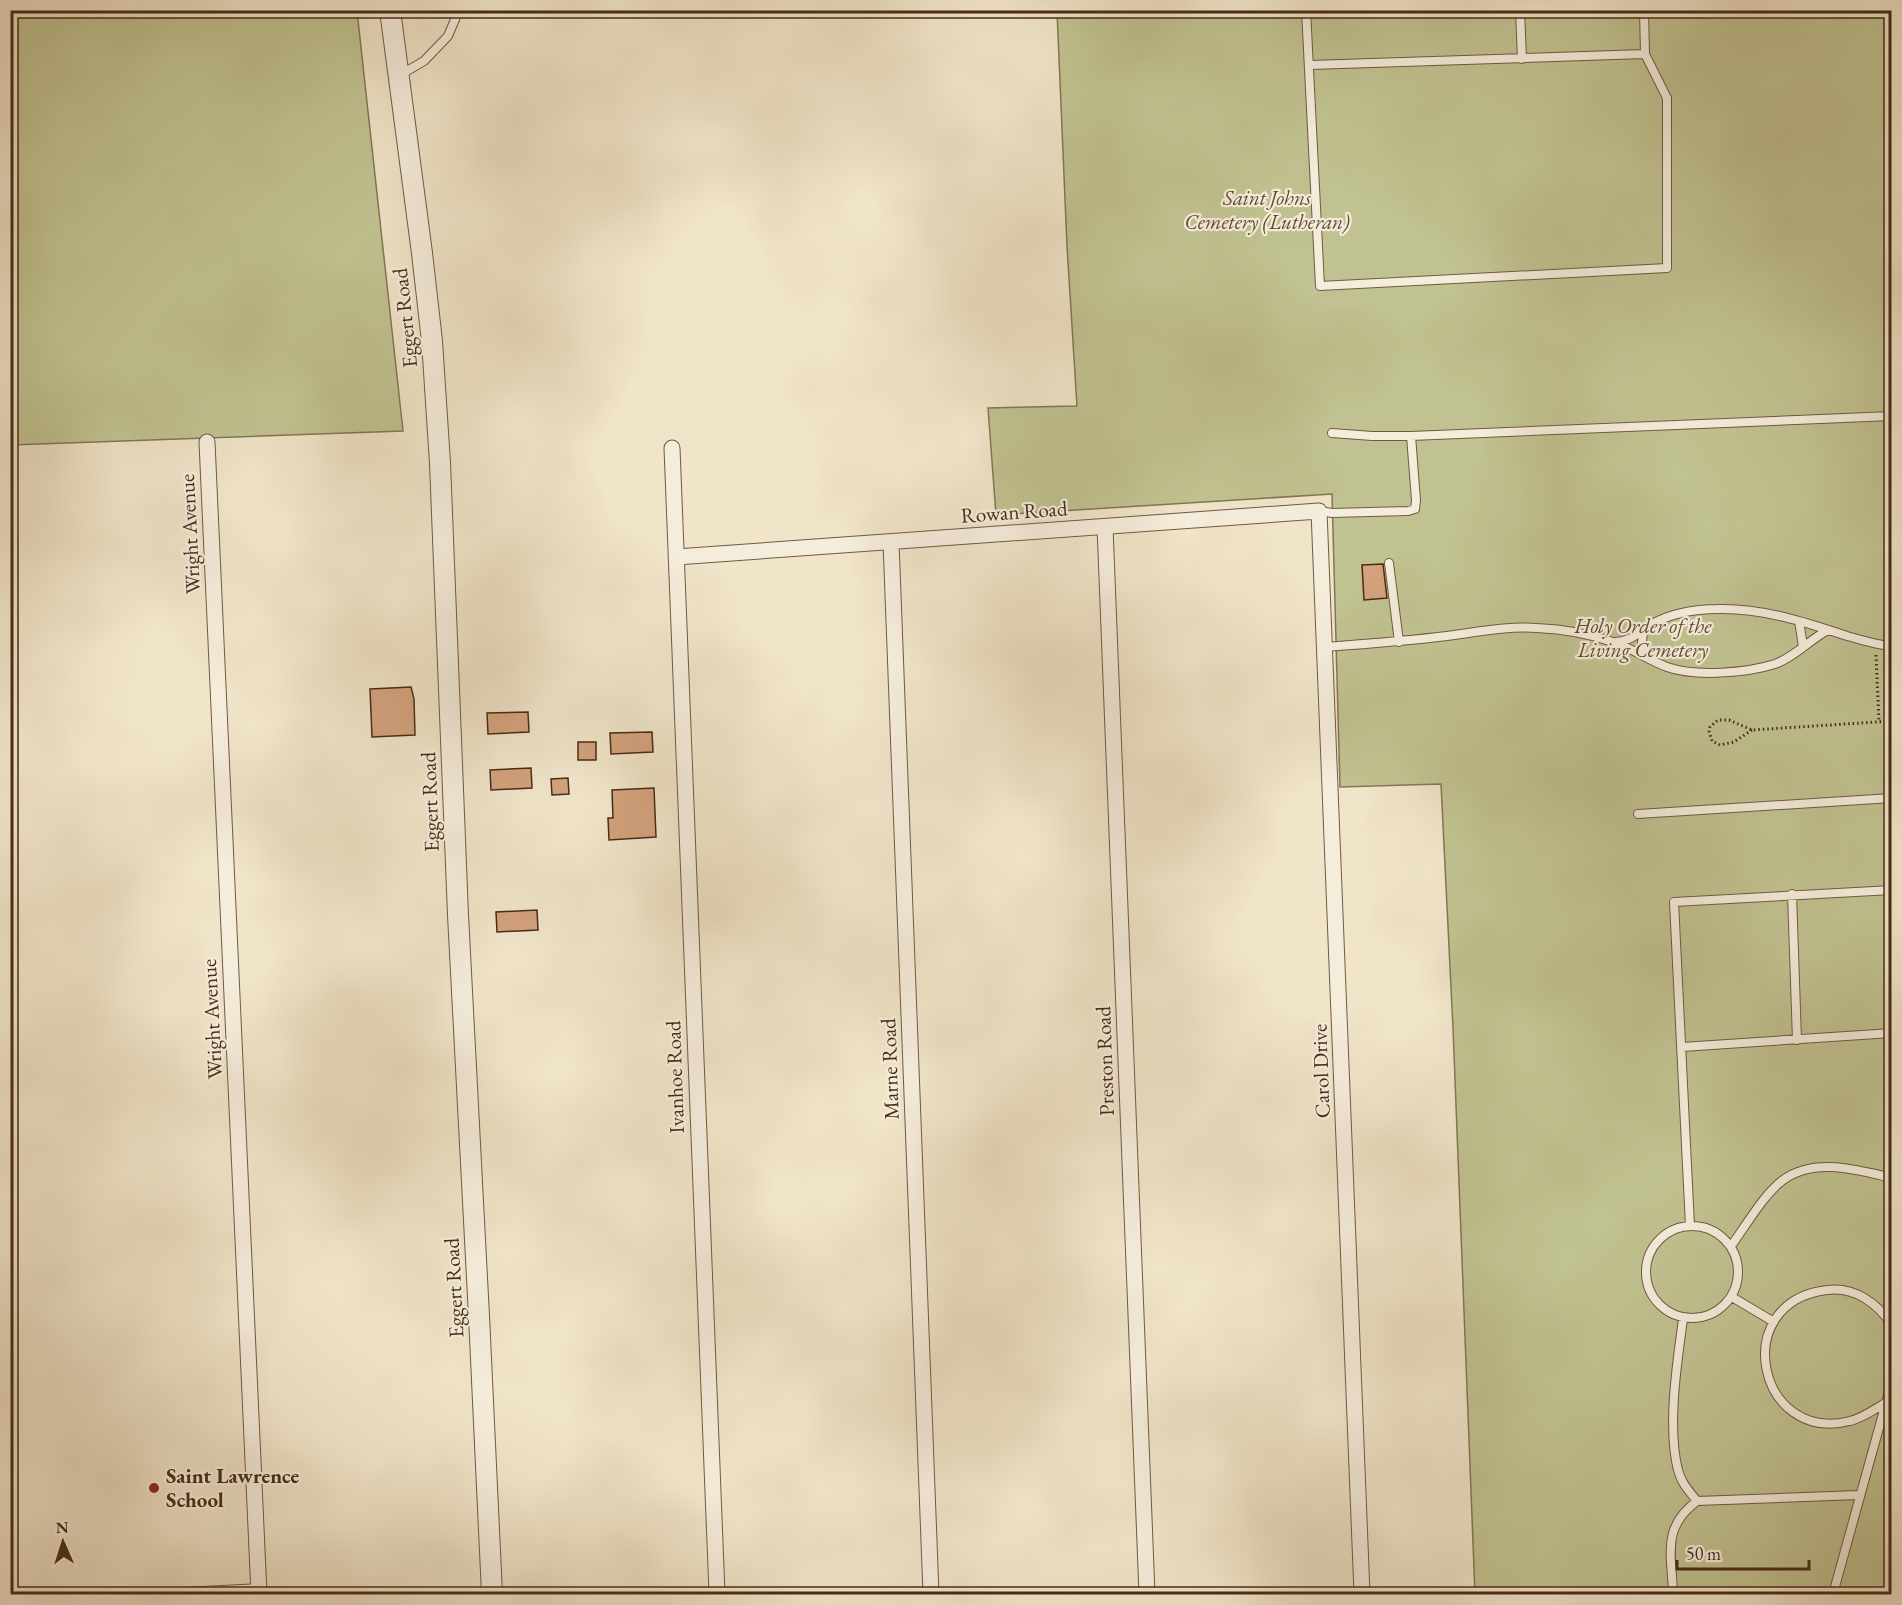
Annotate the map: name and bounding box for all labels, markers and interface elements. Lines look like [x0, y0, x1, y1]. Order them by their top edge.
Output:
park label: Saint Johns Cemetery (Lutheran) [1184, 184, 1350, 235]
street label: Eggert Road [386, 267, 423, 369]
street label: Wright Avenue [173, 473, 206, 595]
street label: Rowan Road [960, 494, 1069, 529]
park label: Holy Order of the Living Cemetery [1574, 612, 1712, 663]
street label: Eggert Road [414, 751, 445, 852]
street label: Wright Avenue [195, 958, 228, 1080]
street label: Preston Road [1089, 1005, 1120, 1116]
street label: Marne Road [874, 1018, 905, 1120]
street label: Ivanhoe Road [659, 1020, 690, 1134]
street label: Carol Drive [1305, 1023, 1336, 1119]
street label: Eggert Road [437, 1237, 470, 1339]
place label: Saint Lawrence School [166, 1462, 300, 1513]
marker: Saint Lawrence School [147, 1481, 161, 1495]
north arrow [33, 1512, 93, 1572]
text: N [55, 1517, 69, 1538]
scale bar [1677, 1533, 1809, 1571]
text: 50 m [1686, 1542, 1721, 1565]

